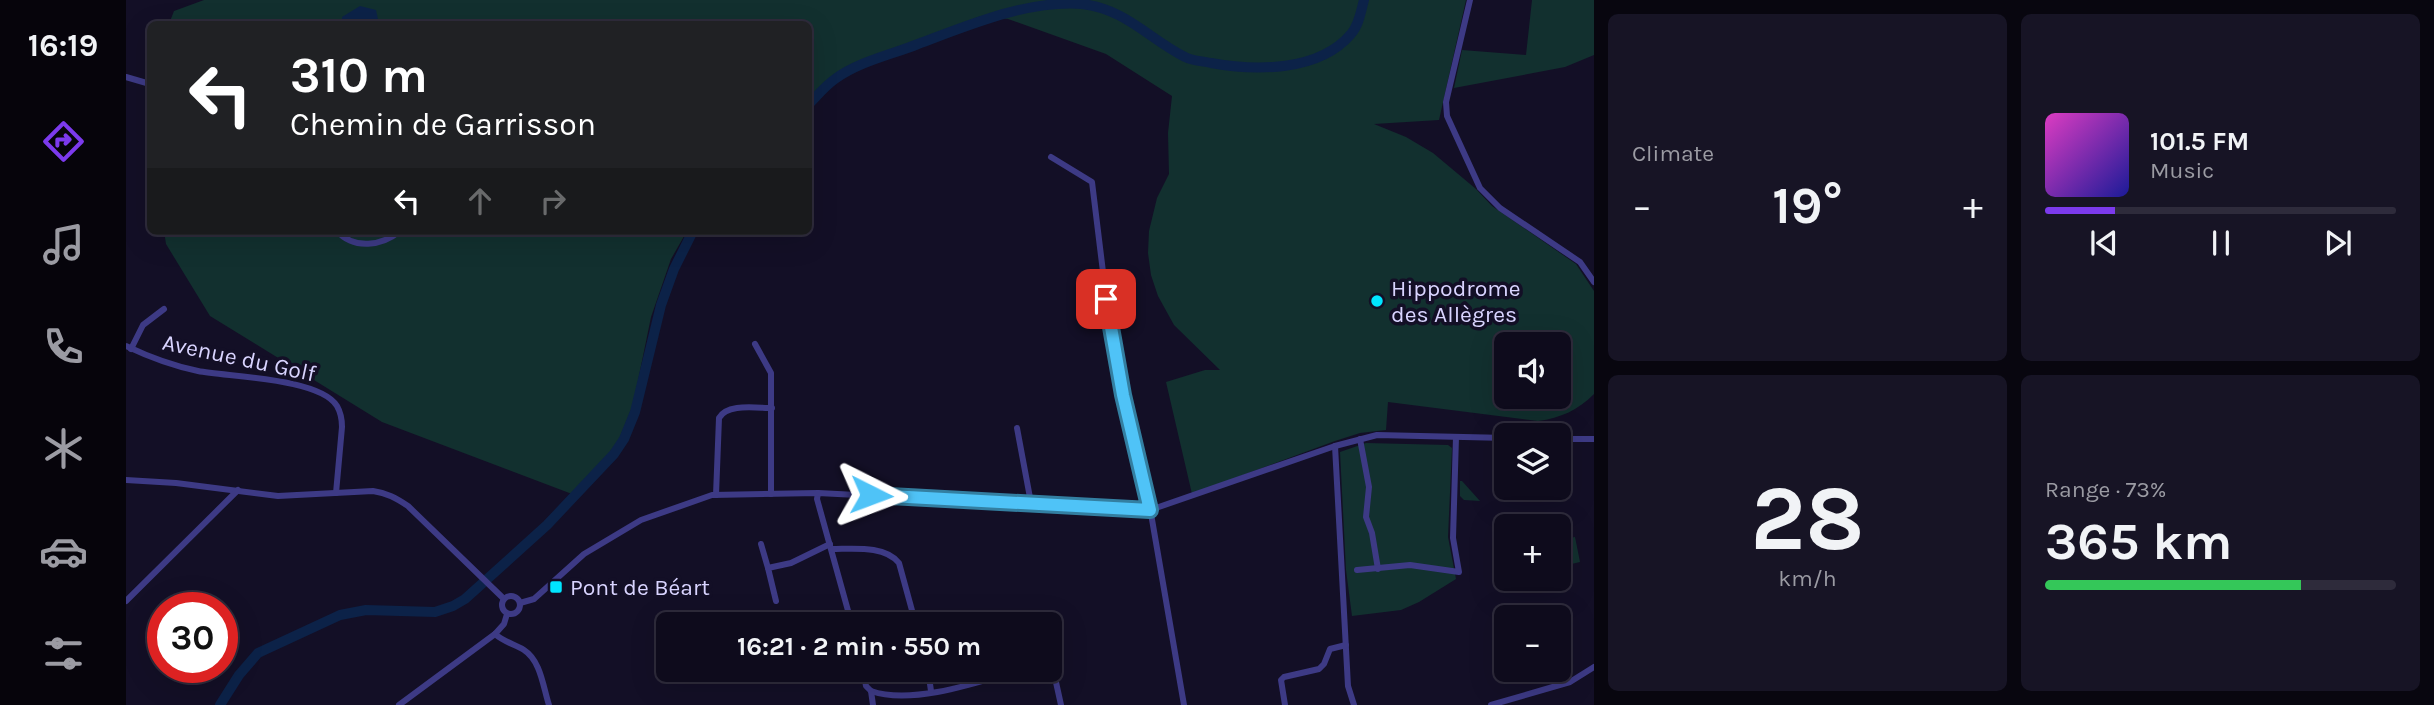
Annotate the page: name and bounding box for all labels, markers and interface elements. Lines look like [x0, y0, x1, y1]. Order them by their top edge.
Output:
text: 16:19 [28, 27, 98, 64]
text: 310 m [290, 47, 428, 104]
icon: left [175, 49, 266, 140]
text: Chemin de Garrisson [290, 106, 596, 143]
icon: directions [39, 117, 88, 166]
text: 101.5 FM [2150, 126, 2249, 157]
text: Climate [1632, 140, 1714, 167]
text: Music [2150, 157, 2214, 184]
text: 19° [1772, 175, 1843, 236]
icon: left [388, 182, 426, 220]
icon: ahead [461, 182, 499, 220]
icon: right [534, 182, 572, 220]
text: − [1632, 184, 1652, 229]
text: + [1963, 184, 1983, 229]
icon: music [39, 220, 88, 269]
icon: previous [2085, 224, 2123, 262]
icon: pause [2202, 224, 2240, 262]
icon: next [2319, 224, 2357, 262]
pin [1076, 269, 1136, 329]
place label: Hippodrome des Allègres [1391, 275, 1521, 328]
icon: arrive [1087, 280, 1125, 318]
marker: Hippodrome des Allègres [1369, 293, 1385, 309]
icon: phone [39, 322, 88, 371]
street label: Avenue du Golf [160, 329, 318, 387]
map controls [1494, 332, 1571, 682]
button: sound [1494, 332, 1571, 409]
button: layers [1494, 423, 1571, 500]
icon: climate [39, 424, 88, 473]
position arrow [834, 458, 908, 532]
text: 28 [1751, 466, 1864, 572]
text: Range · 73% [2045, 476, 2167, 503]
text: 365 km [2045, 511, 2232, 572]
button: + [1494, 514, 1571, 591]
icon: car [39, 527, 88, 576]
text: km/h [1778, 565, 1837, 592]
place label: Pont de Béart [570, 574, 710, 601]
marker: Pont de Béart [548, 579, 564, 595]
speed limit sign: 30 [147, 592, 238, 683]
button: − [1494, 605, 1571, 682]
icon: filters [39, 629, 88, 678]
text: 16:21 · 2 min · 550 m [737, 631, 981, 662]

